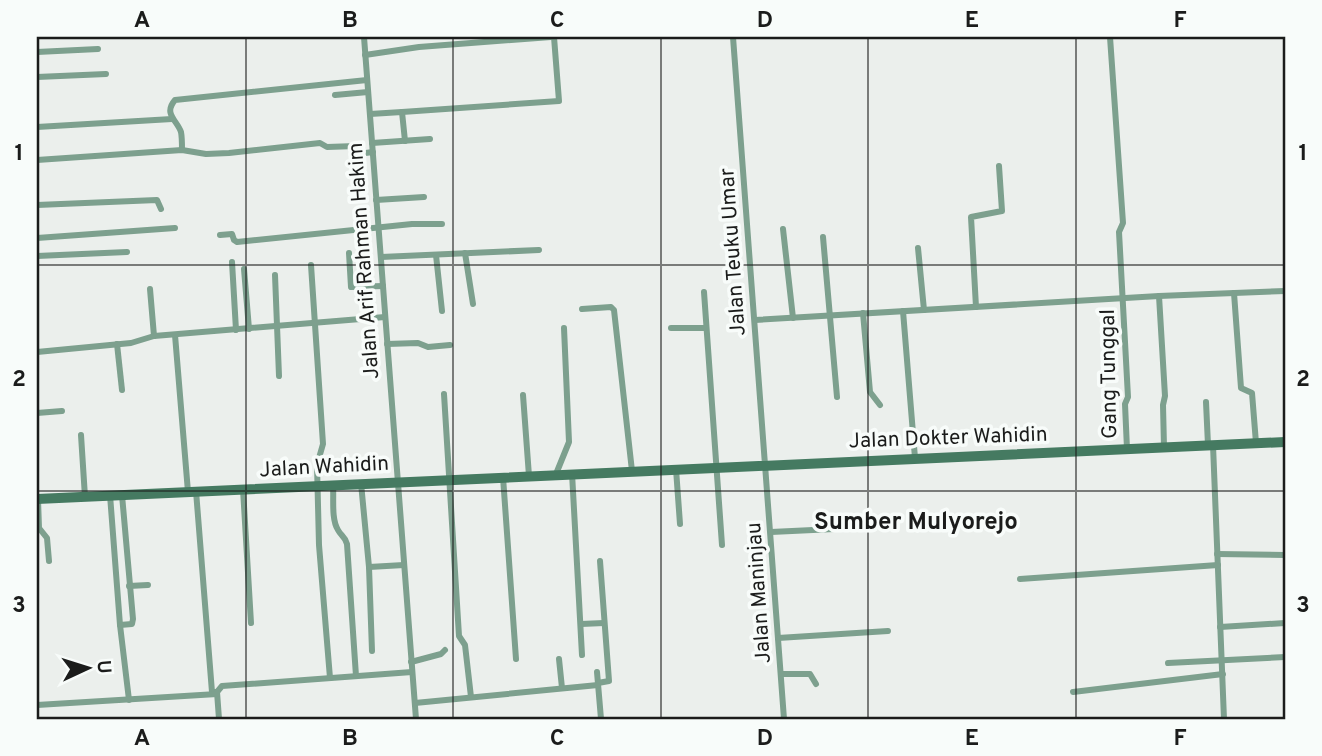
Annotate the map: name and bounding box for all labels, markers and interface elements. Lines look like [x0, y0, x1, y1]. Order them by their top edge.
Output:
text: A [134, 7, 150, 36]
text: B [342, 7, 358, 36]
text: C [550, 7, 564, 36]
text: D [757, 7, 773, 36]
text: E [965, 7, 979, 36]
text: F [1173, 7, 1187, 36]
text: 1 [14, 140, 24, 169]
text: 1 [1298, 140, 1308, 169]
street label: Jalan Arif Rahman Hakim [343, 142, 386, 380]
street label: Jalan Teuku Umar [714, 167, 753, 337]
street label: Gang Tunggal [1095, 309, 1124, 439]
text: 2 [12, 366, 26, 395]
text: 2 [1296, 366, 1310, 395]
street label: Jalan Dokter Wahidin [848, 422, 1048, 455]
street label: Jalan Wahidin [258, 451, 390, 484]
district label: Sumber Mulyorejo [814, 508, 1018, 538]
street label: Jalan Maninjau [741, 521, 778, 664]
text: 3 [12, 592, 26, 621]
text: 3 [1296, 592, 1310, 621]
north arrow [52, 634, 122, 704]
text: U [91, 659, 115, 675]
text: A [134, 725, 150, 754]
text: B [342, 725, 358, 754]
text: C [550, 725, 564, 754]
text: D [757, 725, 773, 754]
text: E [965, 725, 979, 754]
text: F [1173, 725, 1187, 754]

